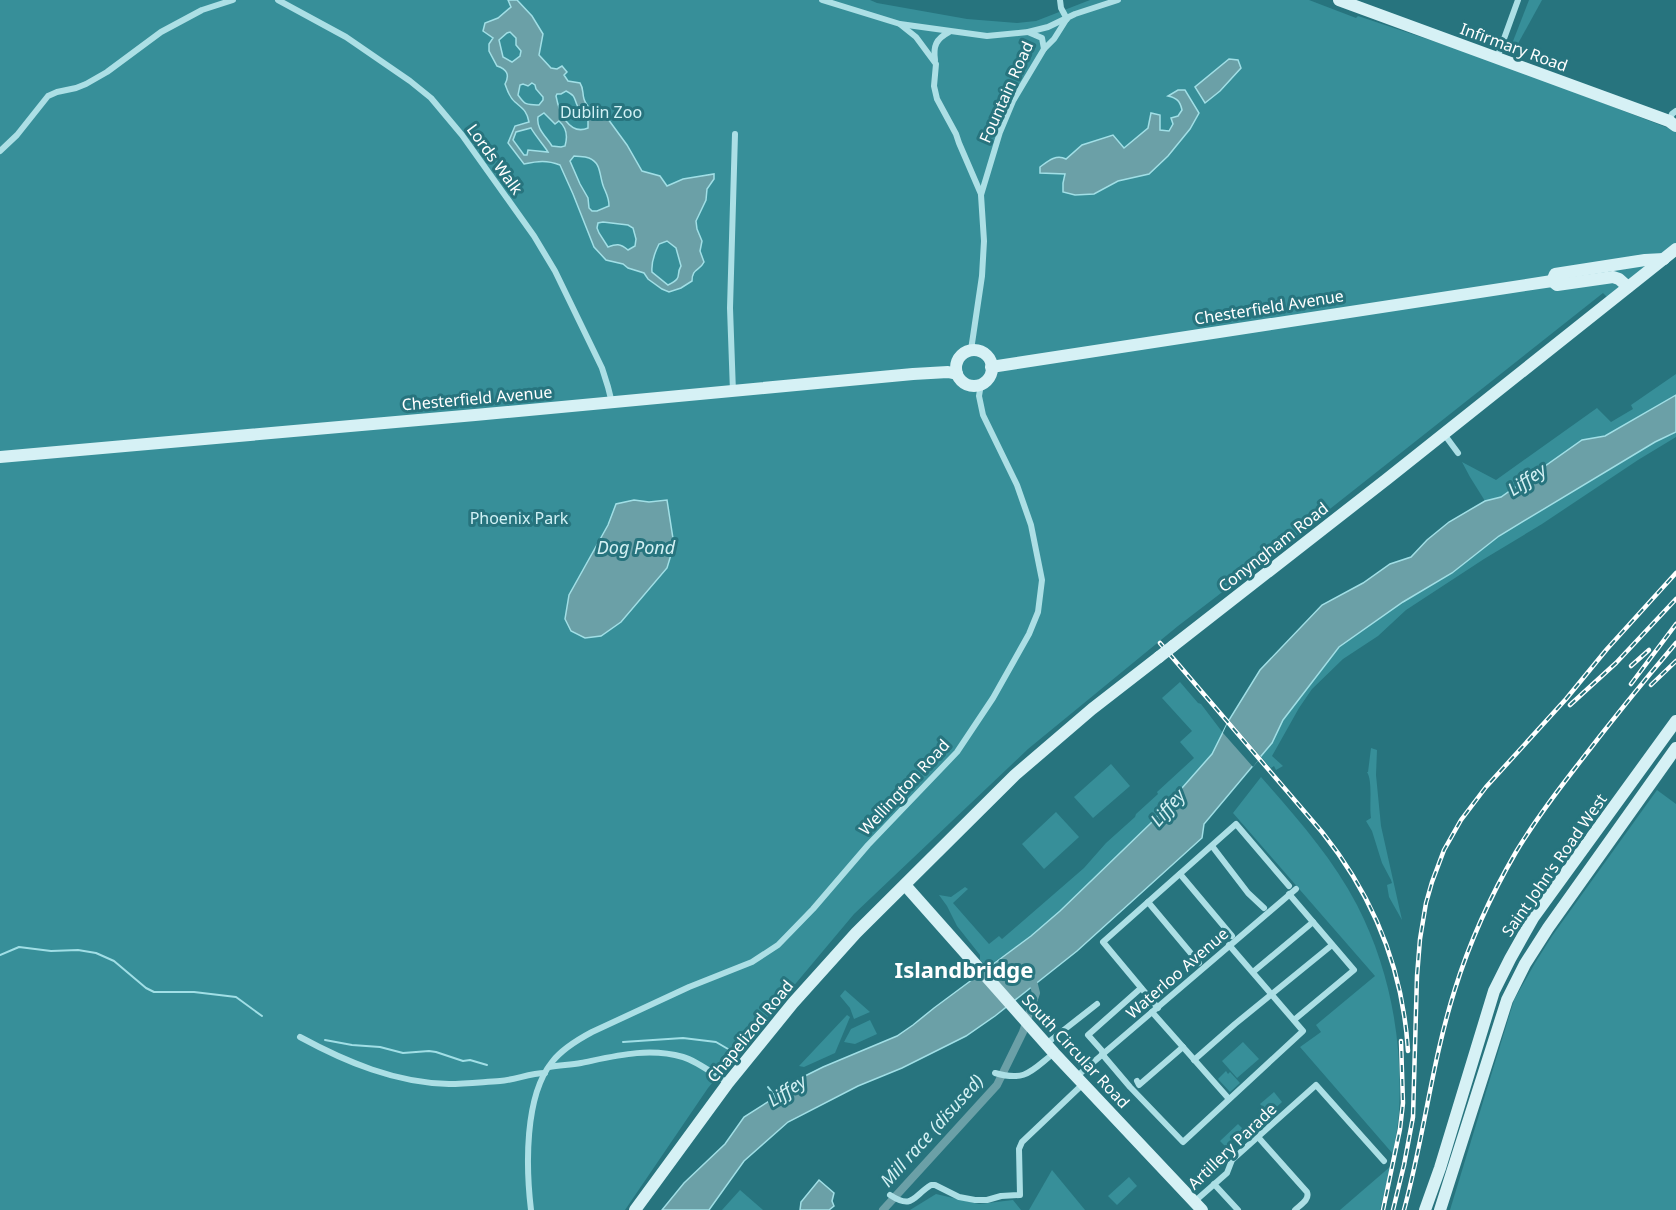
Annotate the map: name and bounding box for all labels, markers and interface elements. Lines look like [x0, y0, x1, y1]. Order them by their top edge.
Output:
street label: Infirmary Road [1457, 17, 1571, 77]
street label: Fountain Road [974, 38, 1038, 146]
park label: Dublin Zoo [560, 101, 642, 123]
street label: Lords Walk [462, 119, 528, 199]
street label: Chesterfield Avenue [1193, 284, 1345, 330]
street label: Chesterfield Avenue [401, 380, 553, 416]
water label: Liffey [1502, 457, 1552, 501]
street label: Conyngham Road [1213, 497, 1333, 597]
park label: Phoenix Park [470, 507, 569, 529]
water label: Dog Pond [597, 535, 676, 559]
street label: Wellington Road [854, 734, 954, 840]
water label: Liffey [1144, 783, 1191, 831]
street label: Saint John's Road West [1496, 789, 1612, 941]
street label: Waterloo Avenue [1121, 922, 1233, 1024]
district label: Islandbridge [895, 954, 1033, 984]
street label: Chapelizod Road [702, 975, 798, 1087]
street label: South Circular Road [1017, 989, 1135, 1113]
water label: Liffey [762, 1068, 812, 1112]
water label: Mill race (disused) [874, 1069, 988, 1192]
street label: Artillery Parade [1183, 1098, 1281, 1194]

